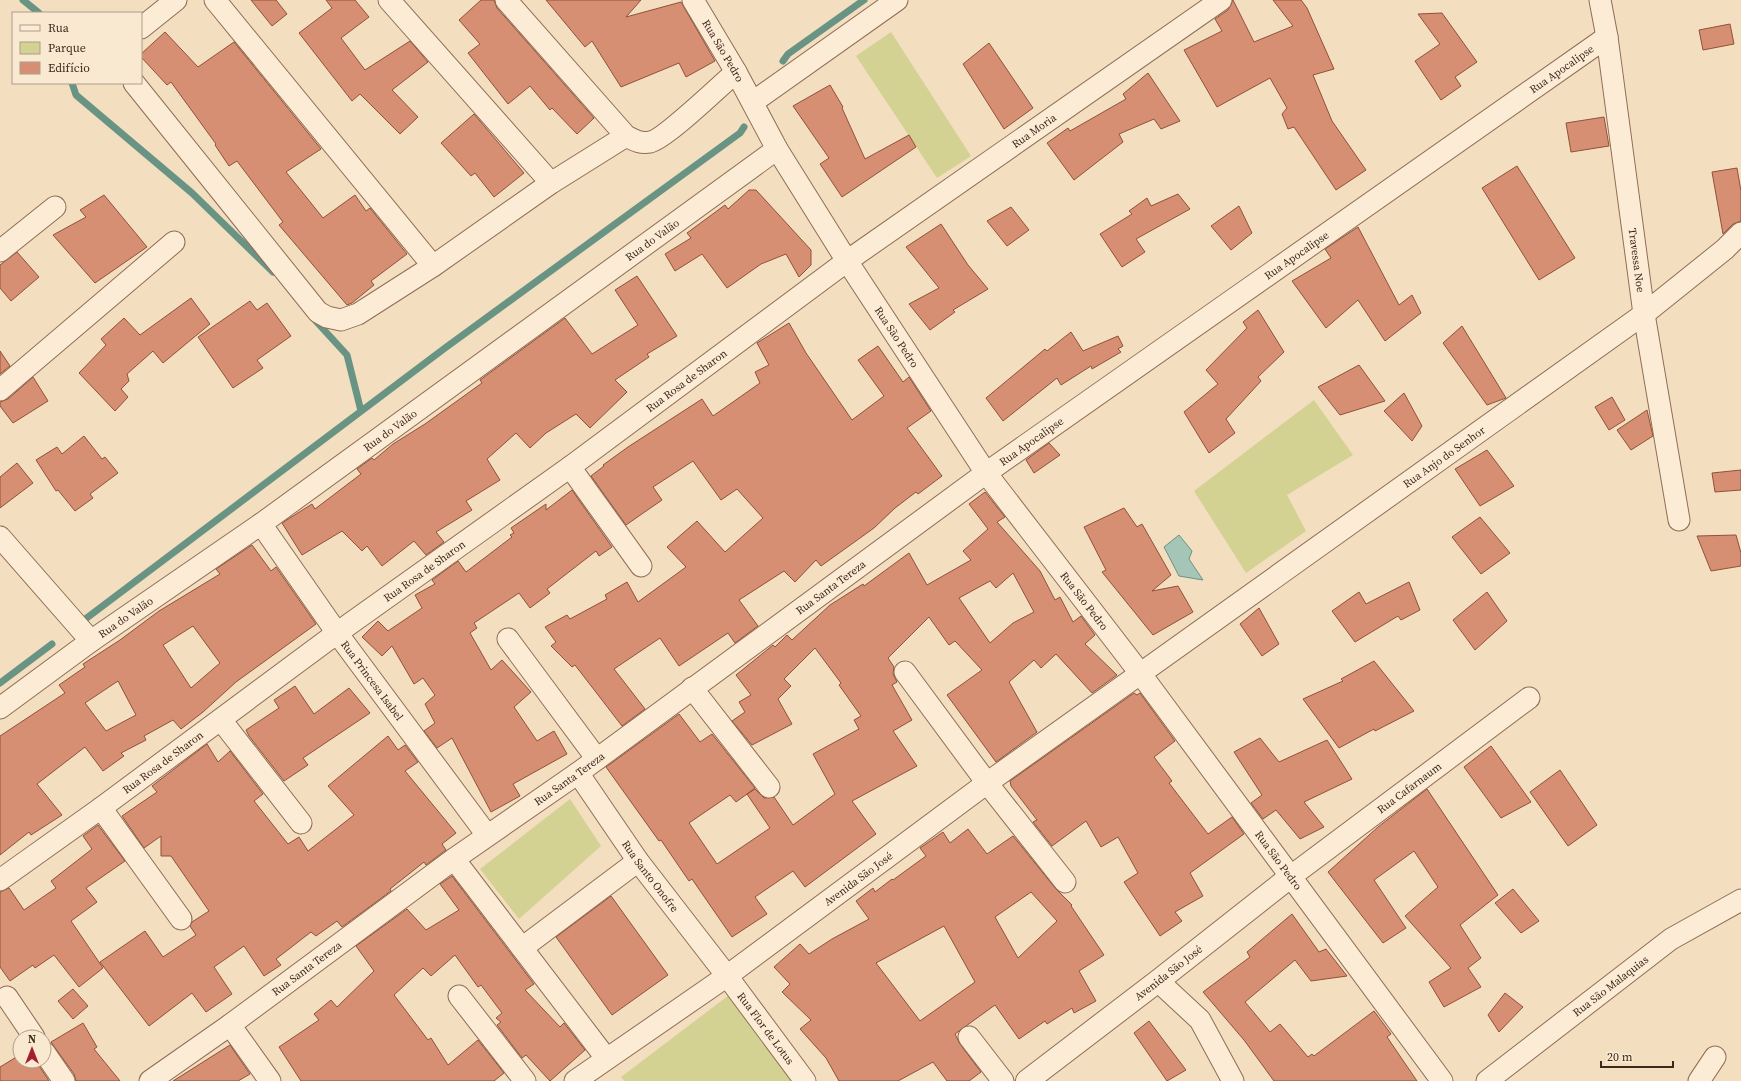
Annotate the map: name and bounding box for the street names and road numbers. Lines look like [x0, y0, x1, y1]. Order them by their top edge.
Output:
street label: Rua São Pedro [698, 17, 747, 85]
street label: Rua Apocalipse [1527, 41, 1597, 97]
street label: Rua Moria [1009, 110, 1060, 152]
street label: Rua do Valão [623, 215, 682, 265]
street label: Rua Apocalipse [1261, 227, 1332, 283]
street label: Travessa Noe [1625, 227, 1648, 294]
street label: Rua São Pedro [871, 304, 922, 371]
street label: Rua Rosa de Sharon [643, 346, 730, 416]
street label: Rua do Valão [360, 406, 420, 455]
street label: Rua Apocalipse [996, 414, 1067, 469]
street label: Rua Anjo do Senhor [1400, 423, 1489, 492]
street label: Rua Rosa de Sharon [381, 537, 469, 606]
street label: Rua Santa Tereza [793, 557, 869, 618]
street label: Rua São Pedro [1057, 569, 1111, 634]
street label: Rua do Valão [96, 594, 156, 642]
street label: Rua Princesa Isabel [337, 638, 406, 724]
street label: Rua Rosa de Sharon [120, 727, 207, 798]
street label: Rua Santa Tereza [531, 749, 608, 809]
street label: Rua Cafarnaum [1374, 759, 1445, 817]
street label: Rua São Pedro [1251, 828, 1305, 893]
street label: Rua Santo Onofre [618, 838, 682, 916]
street label: Avenida São José [821, 848, 896, 910]
street label: Rua Santa Tereza [269, 938, 345, 999]
street label: Avenida São José [1132, 942, 1206, 1004]
street label: Rua São Malaquias [1570, 952, 1652, 1020]
street label: Rua Flor de Lotus [734, 989, 797, 1068]

